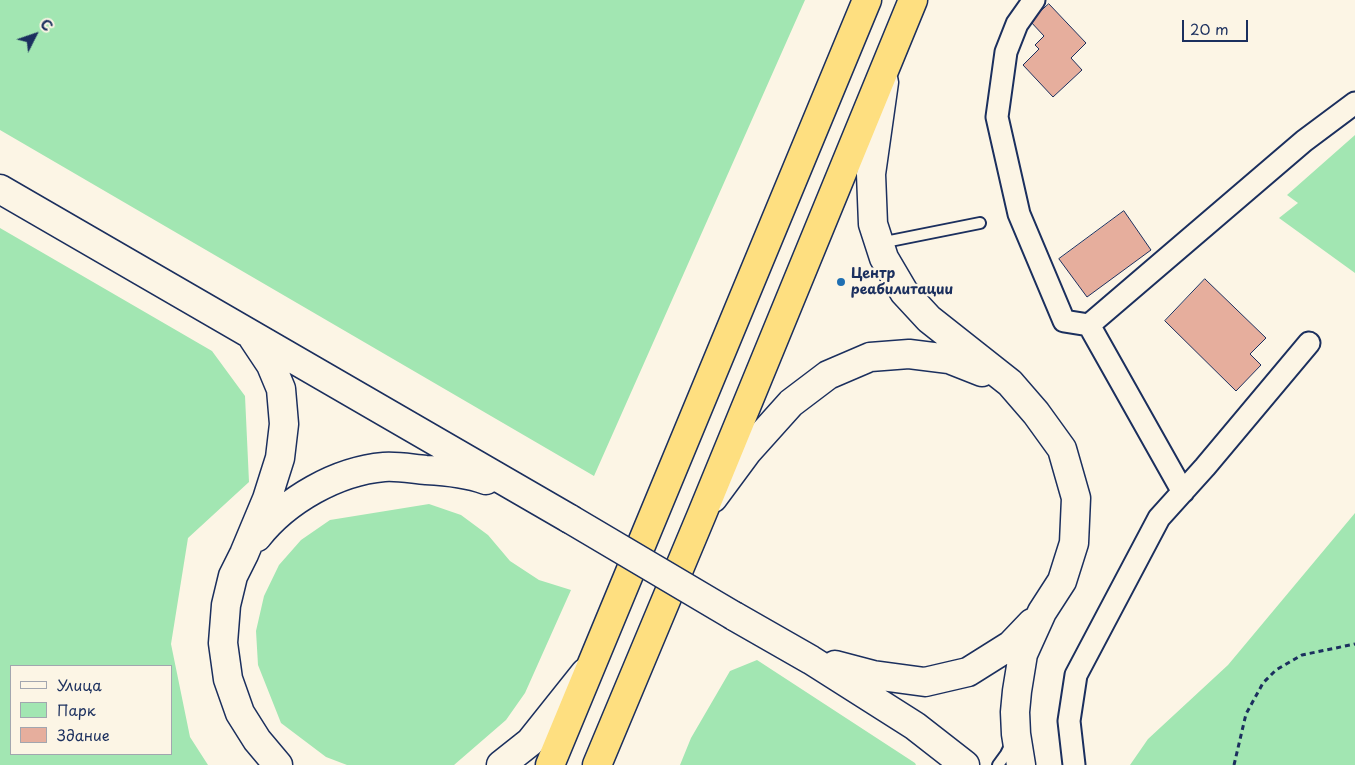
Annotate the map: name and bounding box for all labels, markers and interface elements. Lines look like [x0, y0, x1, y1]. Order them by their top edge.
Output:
north arrow [10, 10, 60, 60]
scale bar [1185, 10, 1251, 42]
text: С [35, 14, 58, 36]
text: 20 m [1190, 17, 1229, 40]
place label: Центр реабилитации [851, 266, 953, 298]
marker: Центр реабилитации [835, 276, 847, 288]
legend [10, 665, 172, 755]
text: Улица [57, 673, 102, 696]
text: Парк [57, 698, 96, 721]
text: Здание [57, 723, 110, 746]

